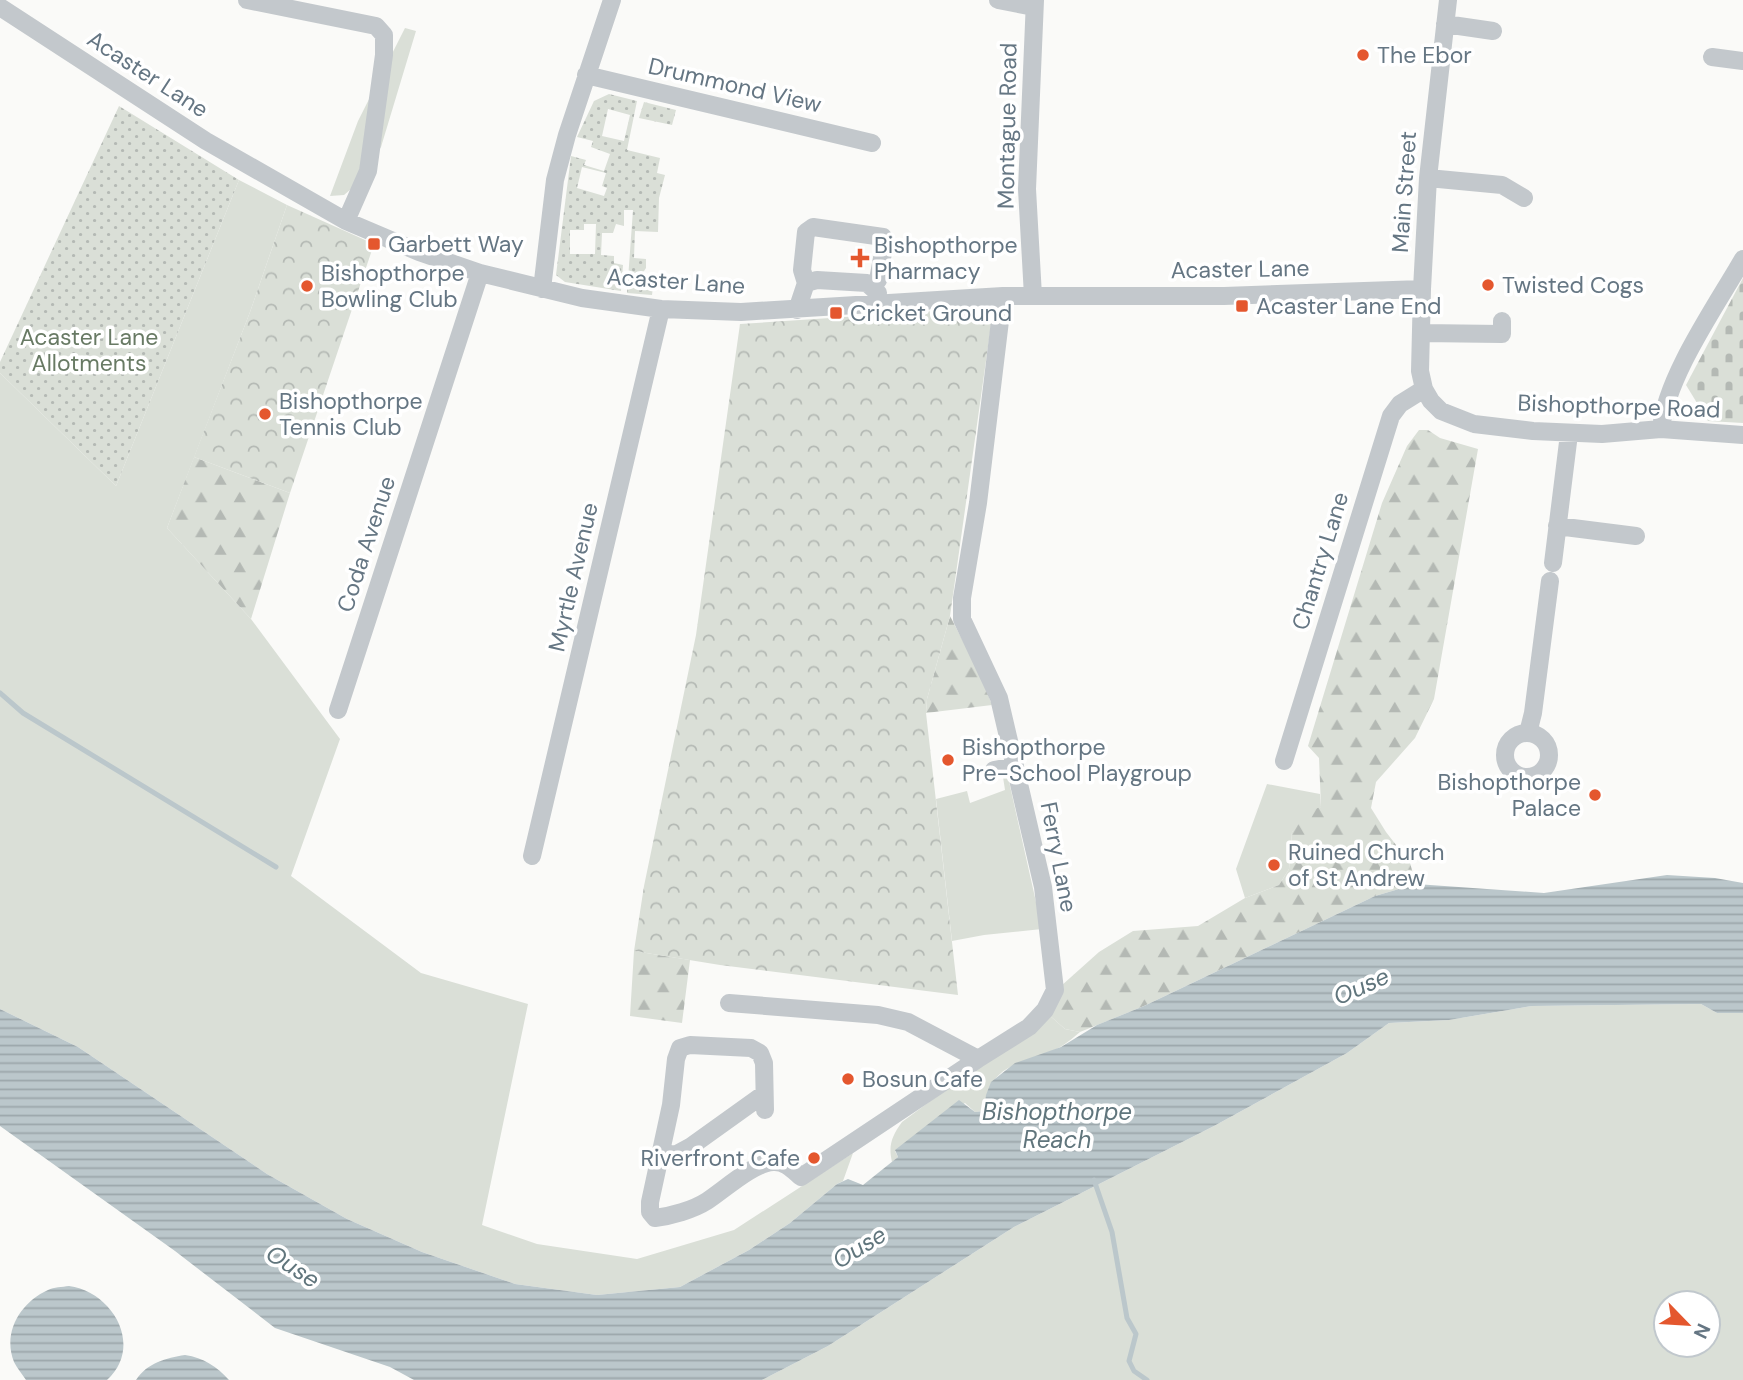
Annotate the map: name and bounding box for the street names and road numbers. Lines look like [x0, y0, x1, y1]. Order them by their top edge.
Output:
street label: Acaster Lane [82, 24, 214, 124]
street label: Montague Road [991, 43, 1023, 209]
street label: Drummond View [645, 50, 825, 120]
street label: Main Street [1385, 130, 1423, 254]
street label: Acaster Lane [1170, 253, 1310, 285]
street label: Acaster Lane [606, 261, 746, 301]
street label: Bishopthorpe Road [1517, 387, 1721, 425]
street label: Coda Avenue [330, 472, 402, 616]
street label: Chantry Lane [1285, 488, 1355, 634]
street label: Myrtle Avenue [541, 500, 605, 654]
street label: Ferry Lane [1034, 799, 1084, 915]

